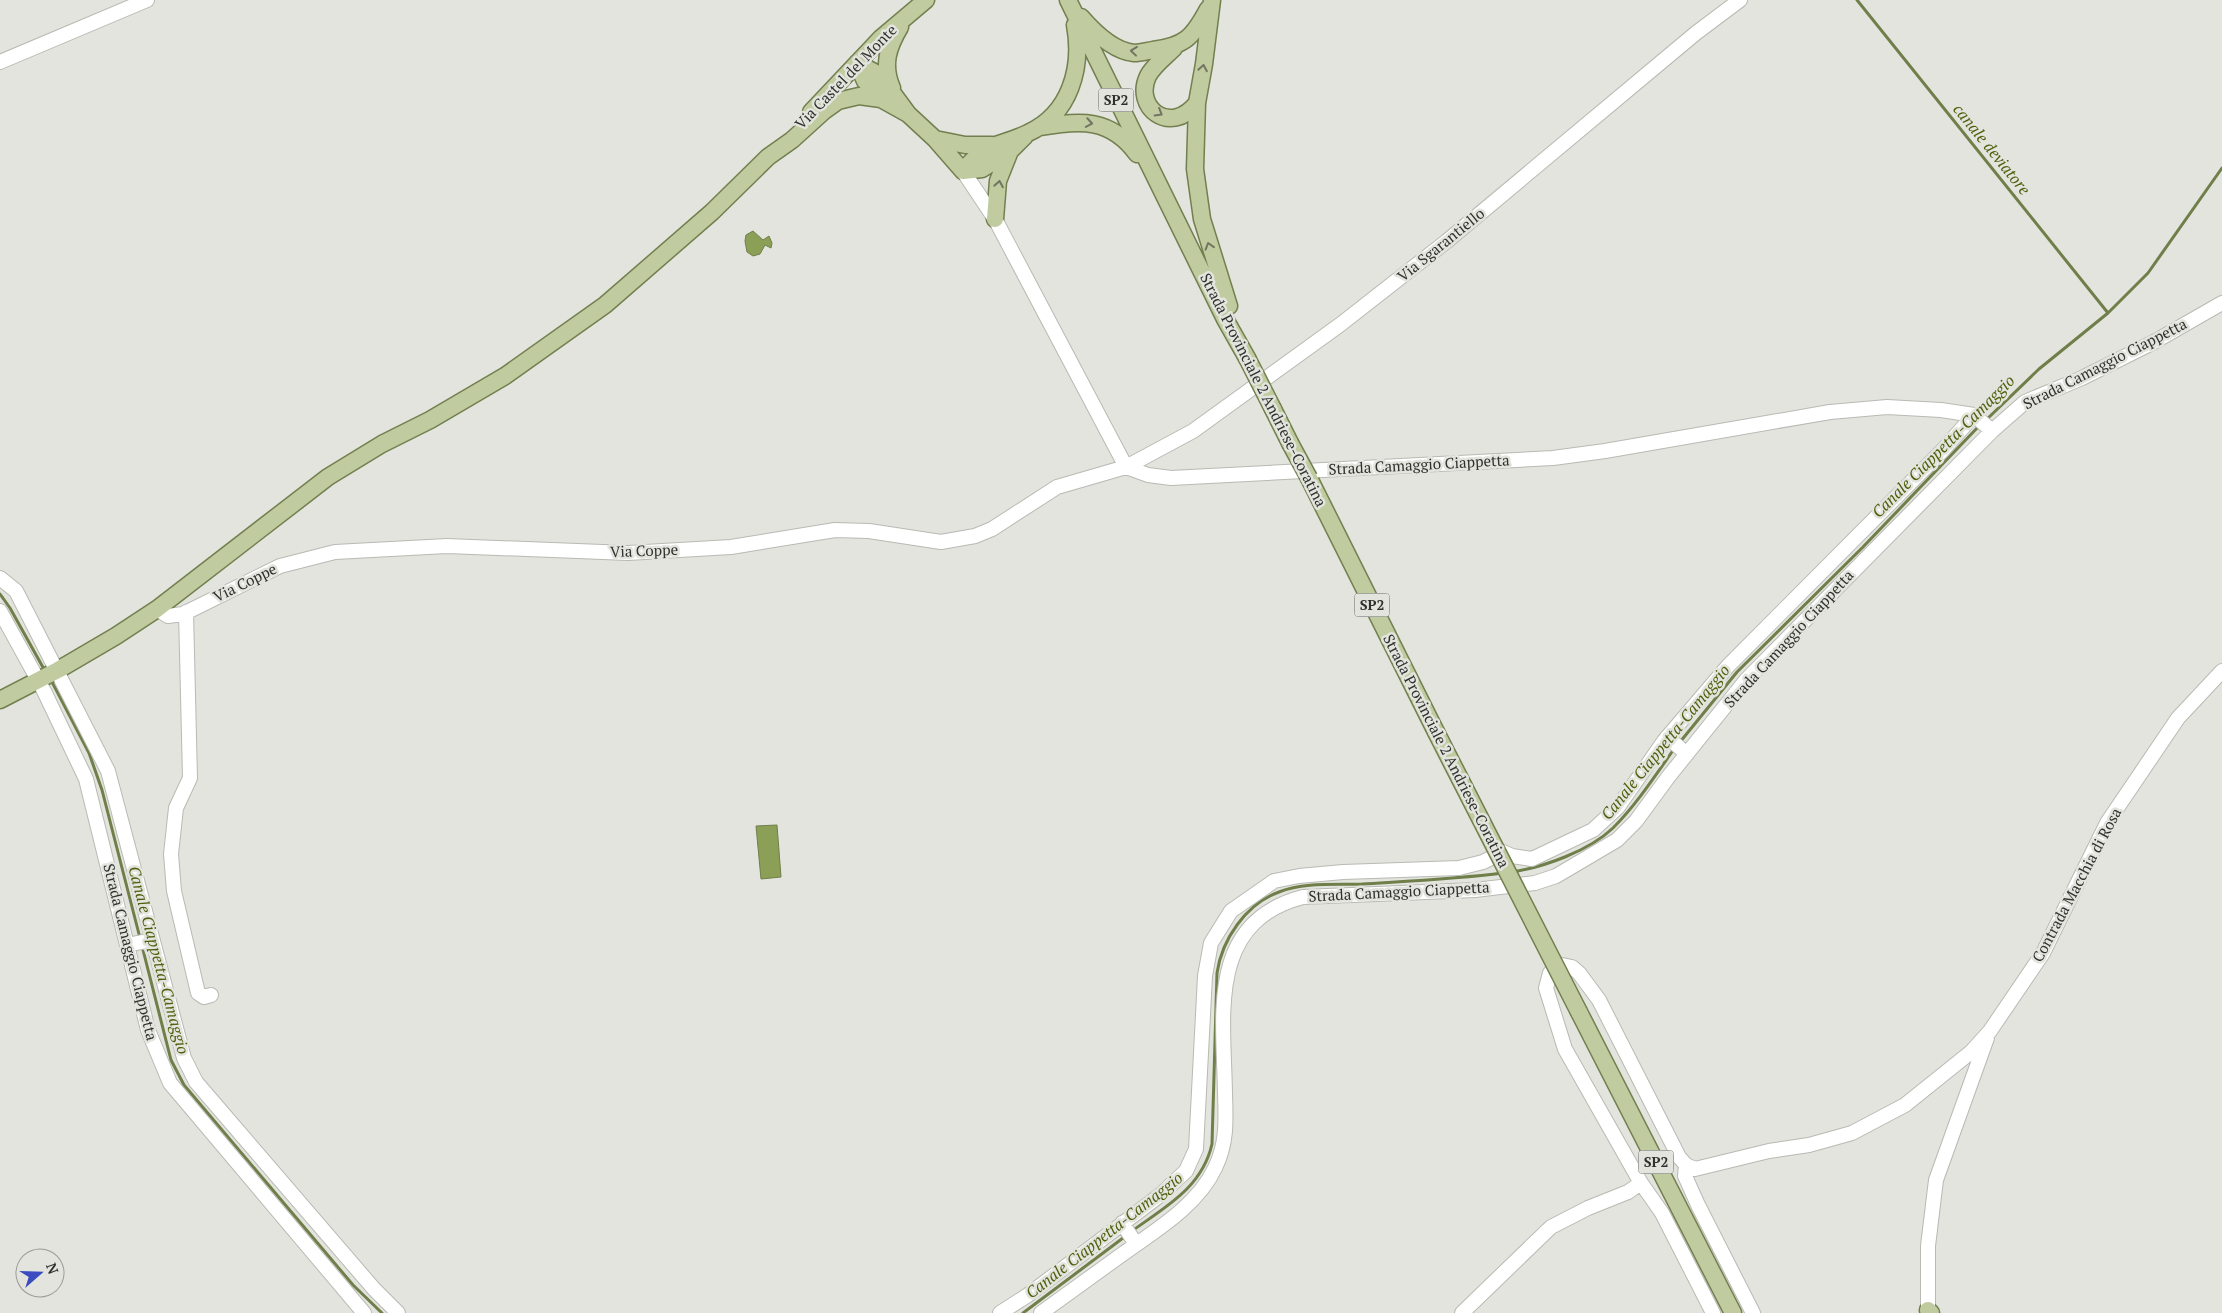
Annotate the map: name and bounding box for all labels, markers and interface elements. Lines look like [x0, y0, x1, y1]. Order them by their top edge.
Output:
street label: Via Castel del Monte [790, 20, 901, 133]
one-way arrow [1130, 46, 1138, 57]
one-way arrow [1198, 63, 1208, 72]
road number: SP2 [1098, 88, 1134, 112]
water label: canale deviatore [1948, 99, 2036, 199]
one-way arrow [1154, 107, 1163, 117]
one-way arrow [1084, 118, 1093, 128]
one-way arrow [993, 180, 1003, 188]
street label: Via Sgarantiello [1393, 203, 1488, 286]
one-way arrow [1205, 242, 1215, 250]
street label: Strada Provinciale 2 Andriese-Coratina [1196, 269, 1332, 510]
street label: Strada Camaggio Ciappetta [2019, 313, 2190, 413]
water label: Canale Ciappetta-Camaggio [1867, 370, 2019, 522]
street label: Strada Camaggio Ciappetta [1328, 449, 1510, 479]
street label: Via Coppe [610, 539, 678, 561]
street label: Via Coppe [210, 558, 280, 606]
street label: Strada Camaggio Ciappetta [1719, 565, 1858, 711]
road number: SP2 [1354, 594, 1390, 616]
street label: Strada Provinciale 2 Andriese-Coratina [1379, 630, 1515, 871]
water label: Canale Ciappetta-Camaggio [1595, 660, 1735, 824]
street label: Contrada Macchia di Rosa [2027, 804, 2125, 965]
street label: Strada Camaggio Ciappetta [99, 861, 163, 1043]
water label: Canale Ciappetta-Camaggio [123, 864, 195, 1056]
street label: Strada Camaggio Ciappetta [1308, 876, 1490, 906]
road number: SP2 [1638, 1150, 1674, 1174]
water label: Canale Ciappetta-Camaggio [1021, 1167, 1187, 1303]
north arrow [15, 1248, 65, 1298]
text: N [42, 1260, 64, 1277]

